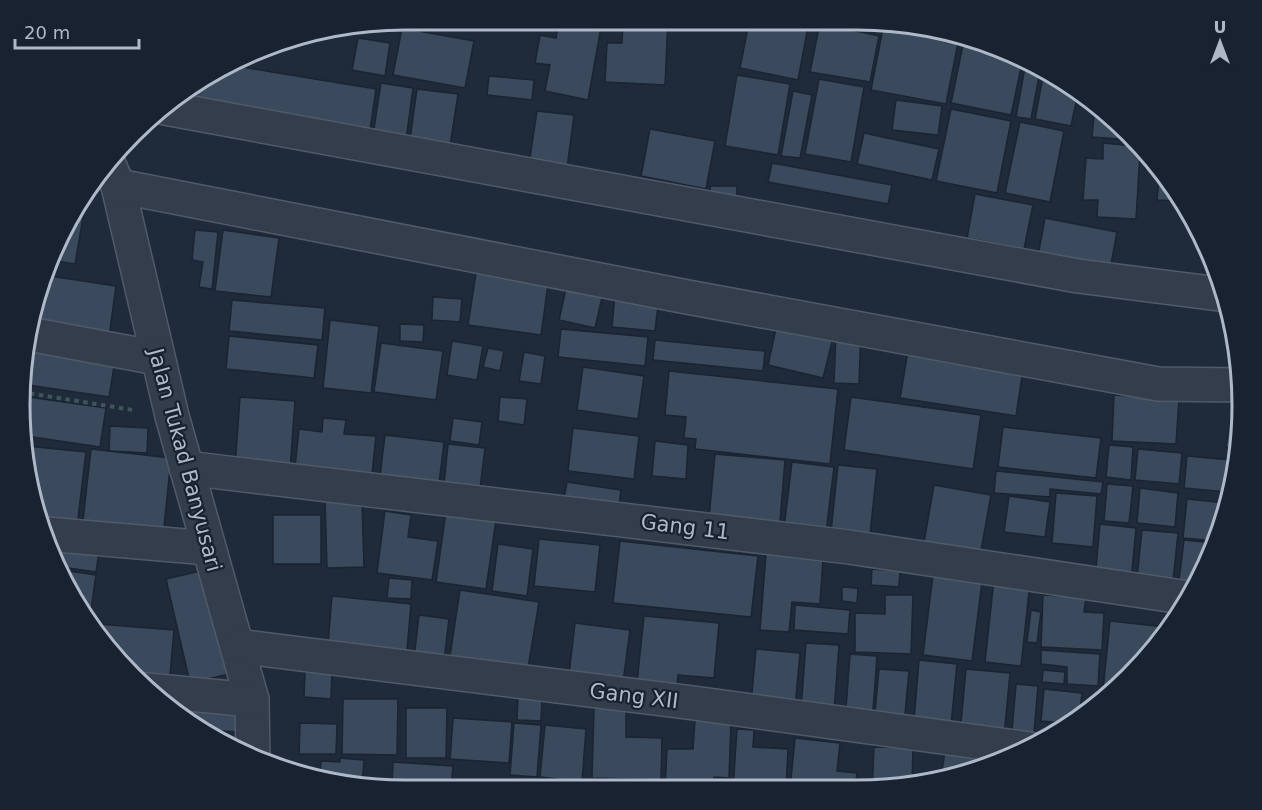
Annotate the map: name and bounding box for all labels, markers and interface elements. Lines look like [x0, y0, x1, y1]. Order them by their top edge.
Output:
scale bar [15, 12, 140, 50]
north arrow [1190, 12, 1250, 72]
text: U [1214, 18, 1227, 37]
text: 20 m [24, 22, 70, 43]
street label: Jalan Tukad Banyusari [143, 344, 226, 574]
street label: Gang 11 [639, 510, 731, 544]
street label: Gang XII [588, 679, 680, 713]

